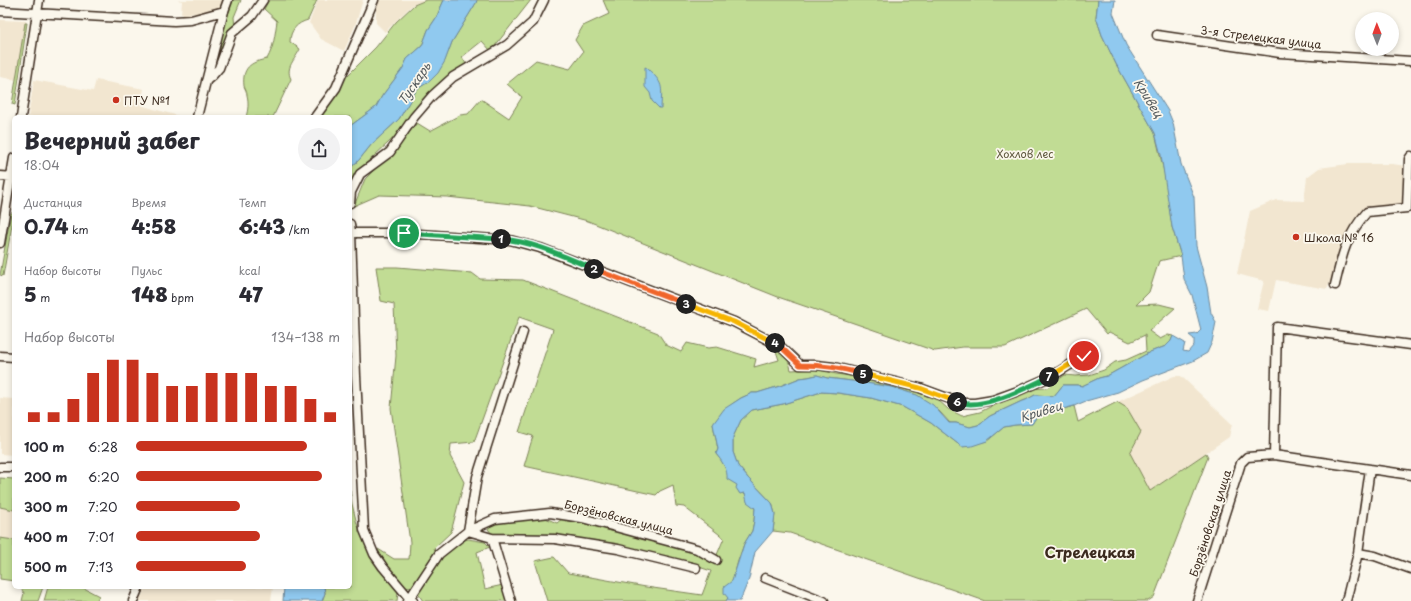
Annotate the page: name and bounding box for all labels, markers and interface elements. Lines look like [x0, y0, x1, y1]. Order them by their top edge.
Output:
north arrow [1355, 12, 1399, 56]
map controls [1355, 12, 1399, 56]
street label: 3-я Стрелецкая улица [1200, 21, 1322, 53]
water label: Тускарь [393, 58, 435, 108]
water label: Кривец [1130, 75, 1168, 121]
place label: ПТУ №1 [124, 92, 170, 109]
marker: ПТУ №1 [111, 95, 121, 105]
text: Вечерний забег [24, 123, 200, 156]
button: share [298, 128, 340, 170]
park label: Хохлов лес [997, 145, 1053, 162]
text: 18:04 [24, 155, 60, 174]
text: Дистанция [24, 194, 82, 211]
text: Время [131, 194, 166, 211]
text: Темп [239, 194, 266, 211]
text: 0.74 [24, 211, 68, 241]
text: 4:58 [131, 211, 176, 241]
text: 6:43 [239, 211, 285, 241]
pin [387, 216, 421, 250]
text: km [68, 221, 89, 238]
text: /km [285, 221, 310, 238]
icon: arrive [393, 222, 415, 244]
pin: 1 [491, 229, 511, 249]
place label: Школа № 16 [1304, 229, 1374, 246]
text: 1 [498, 230, 504, 247]
marker: Школа № 16 [1291, 232, 1301, 242]
pin: 2 [584, 259, 604, 279]
text: 2 [590, 260, 598, 277]
text: Набор высоты [24, 262, 101, 279]
text: Пульс [131, 262, 162, 279]
text: kcal [239, 262, 261, 279]
text: 5 [24, 279, 37, 309]
text: 148 [131, 279, 168, 309]
text: 47 [239, 279, 263, 309]
text: m [37, 289, 50, 306]
text: bpm [168, 289, 194, 306]
pin: 3 [676, 294, 696, 314]
text: 3 [682, 295, 690, 312]
text: Набор высоты [24, 327, 115, 346]
text: 134–138 m [271, 327, 340, 346]
pin: 4 [765, 333, 785, 353]
text: 4 [771, 334, 779, 351]
pin [1067, 339, 1101, 373]
icon: check [1073, 345, 1095, 367]
pin: 5 [853, 364, 873, 384]
text: 5 [859, 365, 867, 382]
pin: 7 [1039, 367, 1059, 387]
text: 7 [1046, 368, 1052, 385]
pin: 6 [947, 392, 967, 412]
text: 6 [953, 393, 961, 410]
water label: Кривец [1018, 396, 1064, 426]
text: 100 m [24, 437, 65, 456]
text: 6:28 [88, 437, 118, 456]
text: 200 m [24, 467, 68, 486]
text: 6:20 [88, 467, 119, 486]
street label: Борзёновская улица [1185, 467, 1235, 579]
street label: Борзёновская улица [563, 495, 675, 539]
text: 300 m [24, 497, 68, 516]
text: 7:20 [88, 497, 117, 516]
text: 400 m [24, 527, 68, 546]
text: 7:01 [88, 527, 114, 546]
district label: Стрелецкая [1044, 540, 1136, 563]
text: 500 m [24, 557, 67, 576]
text: 7:13 [88, 557, 113, 576]

